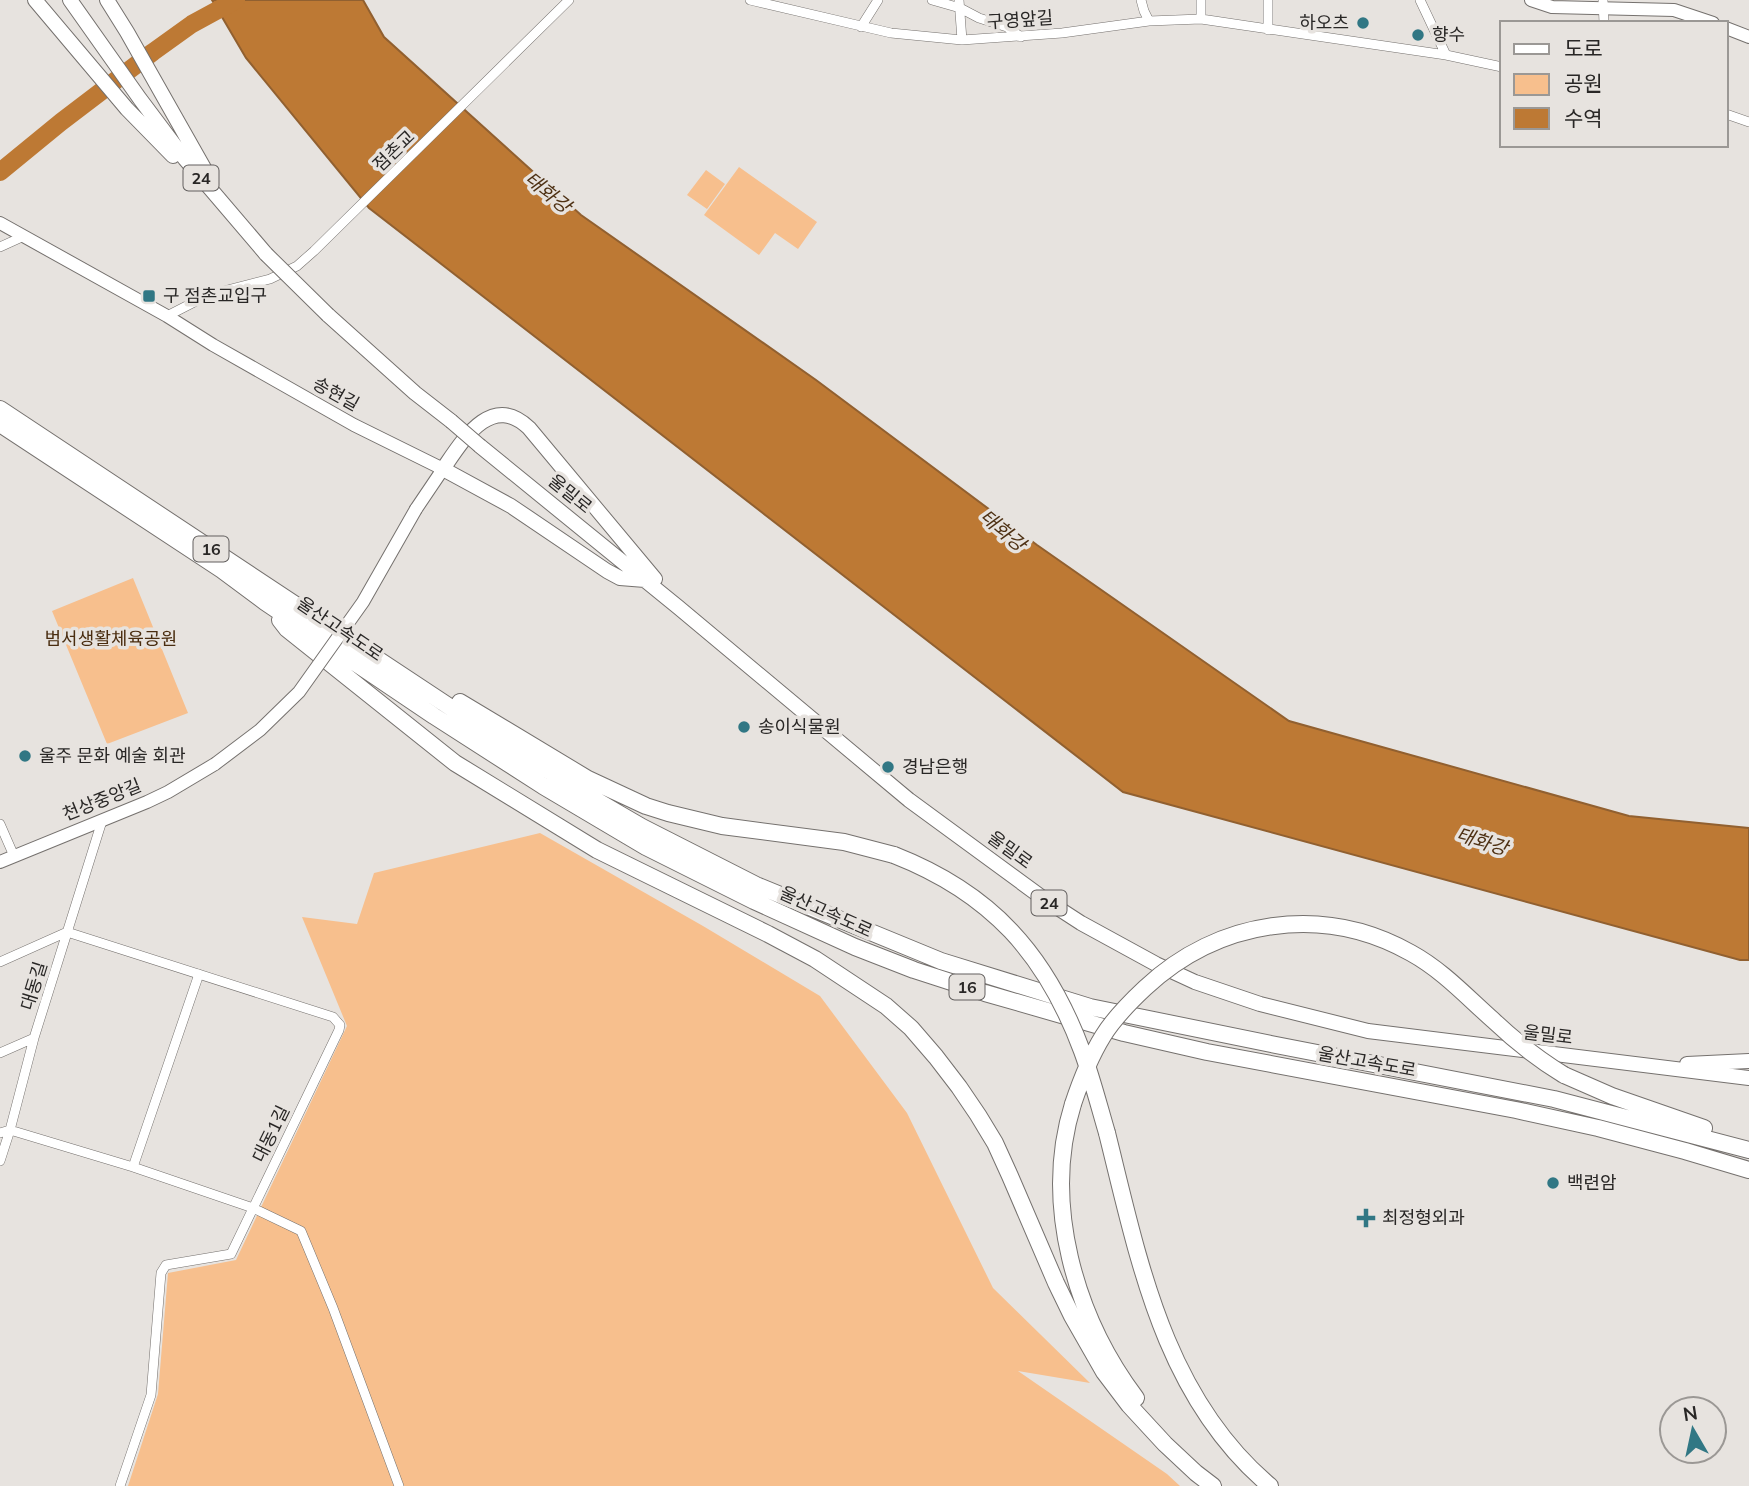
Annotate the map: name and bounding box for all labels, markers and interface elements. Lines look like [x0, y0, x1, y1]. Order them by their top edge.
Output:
street label: 구영앞길 [986, 6, 1054, 33]
place label: 하오츠 [1299, 11, 1349, 34]
marker: 하오츠 [1355, 15, 1371, 31]
legend [1500, 21, 1728, 147]
place label: 향수 [1432, 23, 1465, 46]
marker: 향수 [1410, 27, 1426, 43]
text: 도로 [1564, 35, 1603, 61]
text: 공원 [1564, 70, 1603, 96]
text: 수역 [1564, 105, 1603, 131]
street label: 점촌교 [368, 125, 420, 176]
road number: 24 [184, 166, 218, 190]
water label: 태화강 [520, 166, 578, 219]
place label: 구 점촌교입구 [163, 284, 267, 307]
marker: 구 점촌교입구 [141, 288, 157, 304]
street label: 송현길 [309, 371, 364, 416]
street label: 울밀로 [544, 469, 597, 518]
water label: 태화강 [975, 504, 1033, 558]
road number: 16 [194, 536, 228, 562]
street label: 울산고속도로 [293, 591, 388, 666]
park label: 범서생활체육공원 [45, 627, 177, 650]
place label: 송이식물원 [758, 715, 841, 738]
marker: 송이식물원 [736, 719, 752, 735]
place label: 울주 문화 예술 회관 [39, 744, 186, 767]
marker: 울주 문화 예술 회관 [17, 748, 33, 764]
place label: 경남은행 [902, 755, 968, 778]
marker: 경남은행 [880, 759, 896, 775]
street label: 천상중앙길 [59, 773, 145, 826]
water label: 태화강 [1453, 822, 1513, 861]
street label: 울밀로 [983, 826, 1037, 874]
street label: 울산고속도로 [776, 881, 876, 942]
road number: 24 [1032, 890, 1066, 916]
street label: 대동길 [15, 959, 52, 1013]
road number: 16 [950, 974, 984, 1000]
street label: 울밀로 [1522, 1020, 1574, 1049]
street label: 울산고속도로 [1316, 1042, 1418, 1081]
street label: 대동1길 [247, 1102, 294, 1166]
place label: 백련암 [1567, 1171, 1617, 1194]
marker: 백련암 [1545, 1175, 1561, 1191]
place label: 최정형외과 [1382, 1206, 1465, 1229]
marker: 최정형외과 [1356, 1208, 1376, 1228]
north arrow [1658, 1395, 1728, 1465]
text: N [1681, 1400, 1699, 1426]

